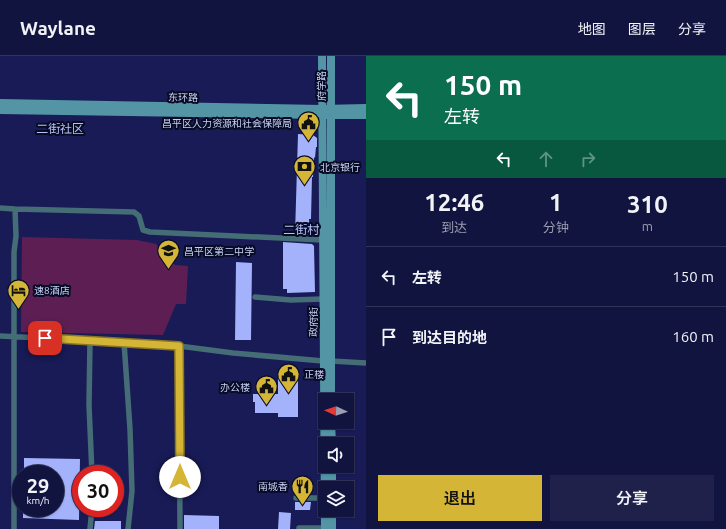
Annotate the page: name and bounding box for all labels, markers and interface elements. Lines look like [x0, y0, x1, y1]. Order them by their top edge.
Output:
text: Waylane [20, 17, 96, 39]
text: 地图 [578, 21, 606, 37]
text: 图层 [628, 21, 656, 37]
text: 分享 [678, 21, 706, 37]
text: 150 m [444, 69, 522, 100]
street label: 府学路 [316, 71, 327, 101]
icon: left [378, 72, 430, 124]
street label: 东环路 [168, 92, 198, 103]
text: 左转 [444, 106, 480, 126]
public building icon: 昌平区人力资源和社会保障局 [295, 110, 321, 143]
place label: 昌平区人力资源和社会保障局 [162, 118, 292, 129]
district label: 二街社区 [36, 122, 84, 135]
icon: left [493, 148, 515, 170]
icon: ahead [535, 148, 557, 170]
icon: right [577, 148, 599, 170]
bank icon: 北京银行 [291, 154, 317, 187]
place label: 北京银行 [320, 162, 360, 173]
text: 12:46 [424, 189, 484, 216]
text: 1 [549, 189, 563, 216]
text: 310 [627, 191, 668, 218]
text: m [642, 219, 653, 233]
text: 到达 [441, 220, 467, 234]
text: 分钟 [543, 220, 569, 234]
district label: 二街村 [283, 223, 320, 236]
school or university icon: 昌平区第二中学 [155, 238, 181, 271]
place label: 昌平区第二中学 [184, 246, 254, 257]
icon: left [378, 266, 400, 288]
text: 150 m [672, 268, 714, 285]
text: 左转 [412, 269, 442, 286]
hotel icon: 速8酒店 [6, 277, 32, 310]
place label: 速8酒店 [34, 285, 70, 296]
street label: 政府街 [308, 307, 319, 337]
pin [28, 321, 62, 355]
icon: arrive [378, 326, 400, 348]
icon: arrive [34, 327, 56, 349]
text: 160 m [672, 328, 714, 345]
text: 到达目的地 [412, 329, 487, 346]
public building icon: 正楼 [275, 361, 301, 394]
place label: 正楼 [304, 369, 324, 380]
public building icon: 办公楼 [253, 374, 279, 407]
place label: 办公楼 [220, 382, 250, 393]
north arrow [318, 393, 354, 429]
map controls [318, 393, 354, 517]
button: sound [318, 437, 354, 473]
position arrow [159, 456, 201, 498]
speed limit sign: 30 [72, 465, 124, 517]
restaurant icon: 南城香 [290, 473, 316, 506]
text: 29 [27, 474, 49, 497]
button: 退出 [378, 475, 542, 521]
button: 分享 [550, 475, 714, 521]
place label: 南城香 [258, 481, 288, 492]
button: layers [318, 481, 354, 517]
text: km/h [26, 495, 50, 506]

